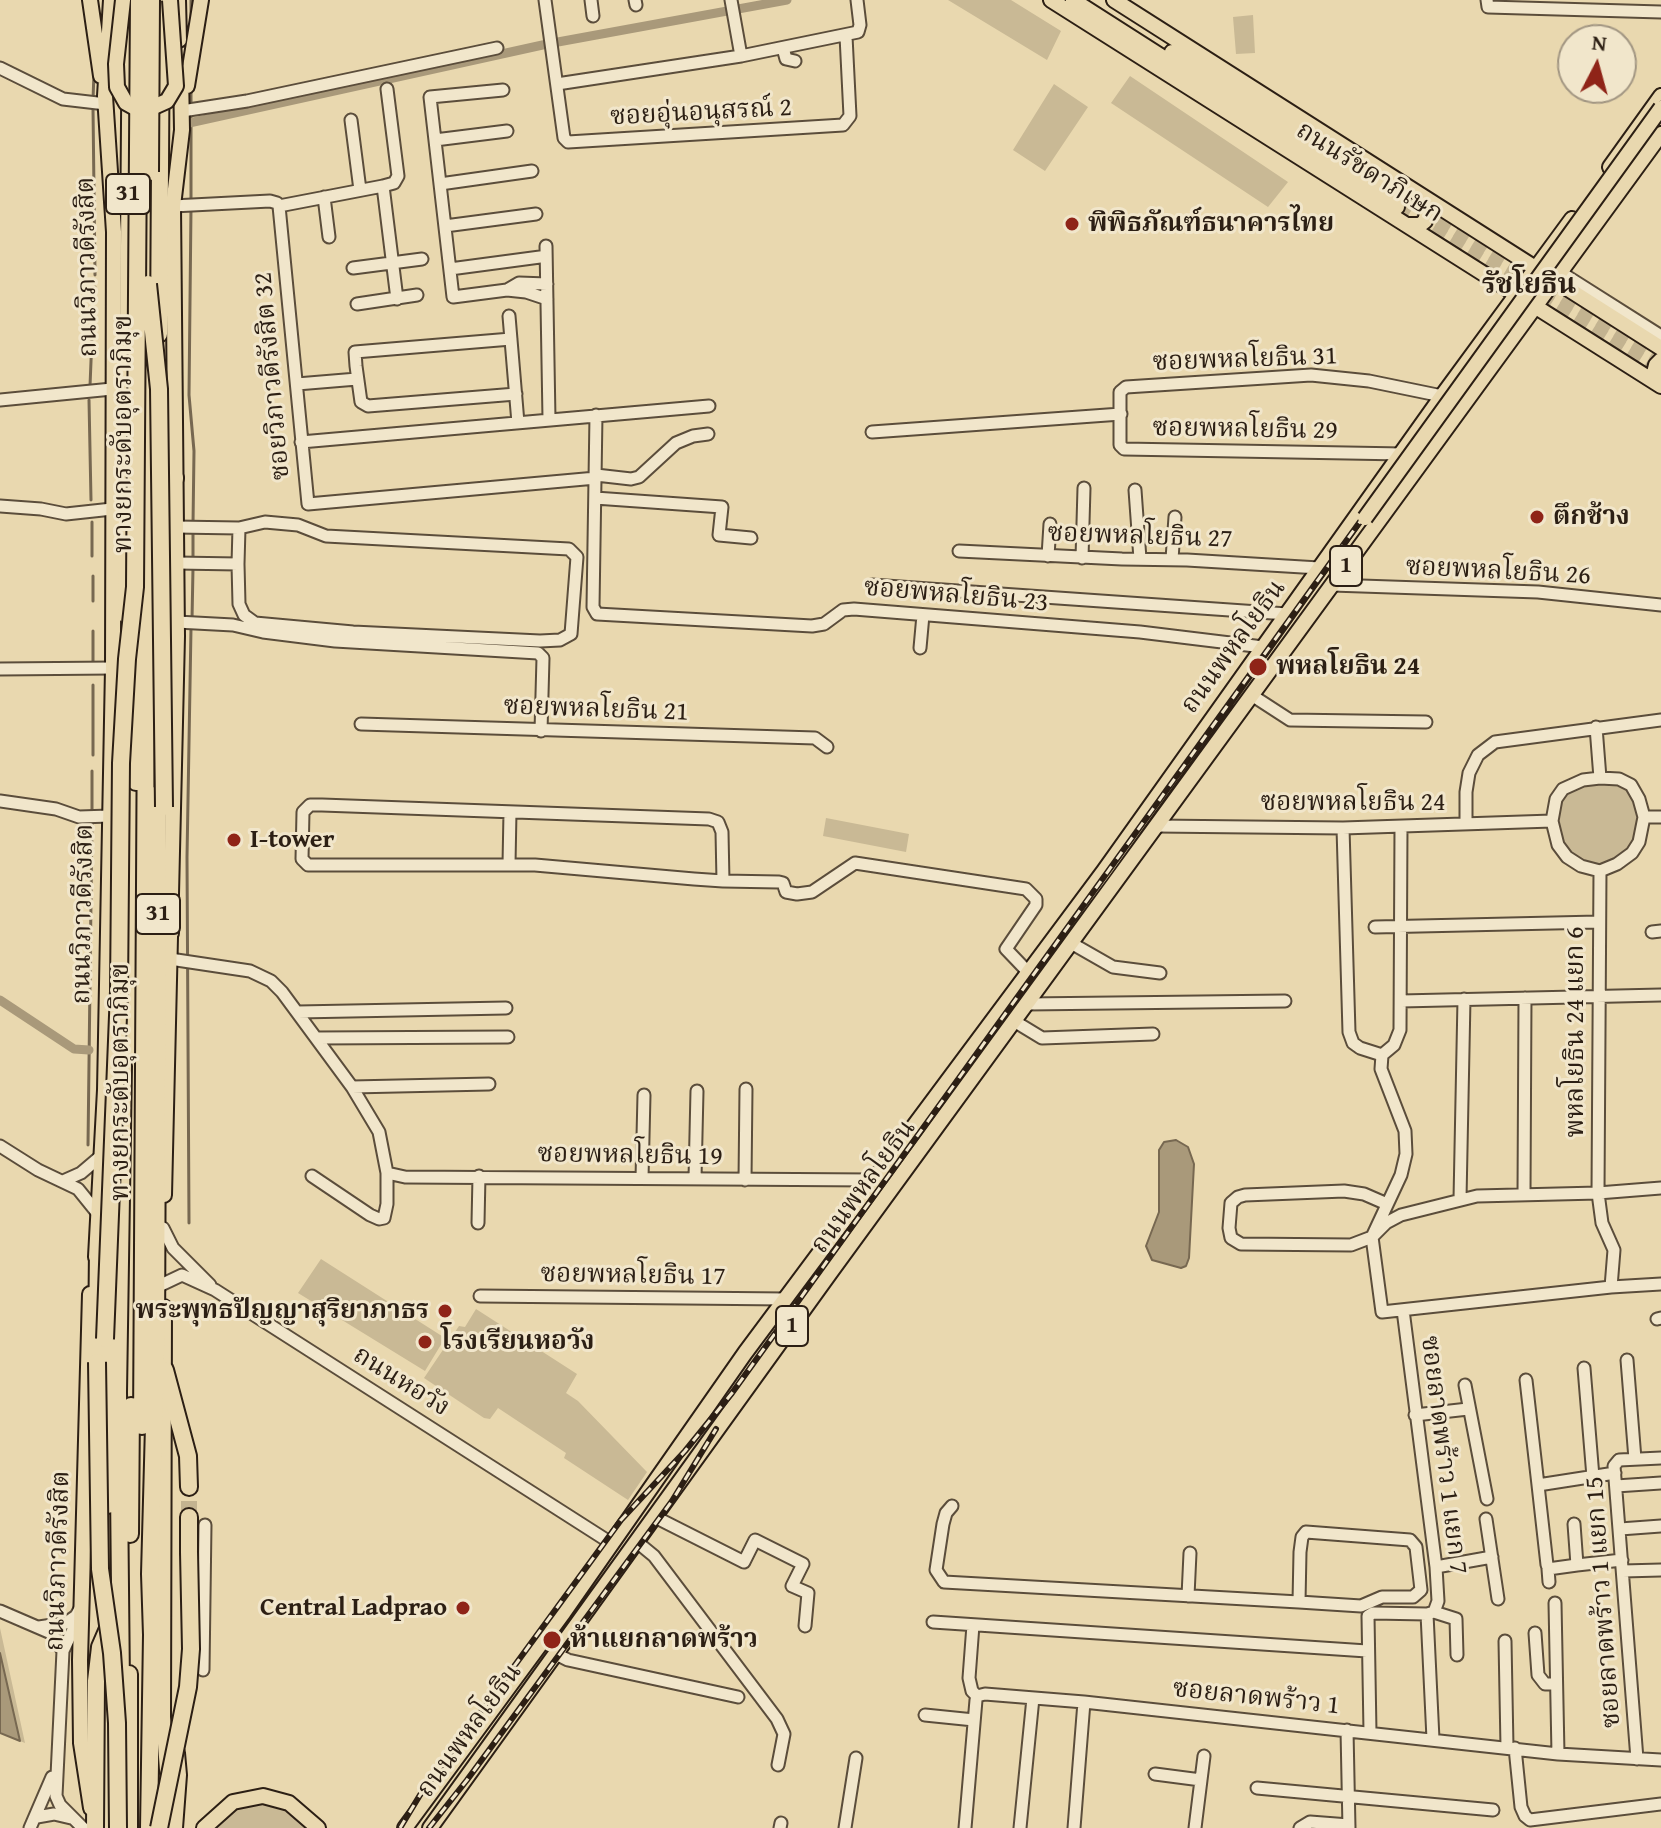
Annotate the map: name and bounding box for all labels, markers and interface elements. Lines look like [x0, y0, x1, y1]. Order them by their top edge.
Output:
north arrow [1557, 24, 1637, 104]
text: N [1590, 25, 1608, 59]
street label: ซอยอุ่นอนุสรณ์ 2 [609, 93, 793, 133]
street label: ถนนรัชดาภิเษก [1290, 116, 1448, 230]
road number: 31 [106, 174, 150, 214]
street label: ถนนวิภาวดีรังสิต [71, 176, 105, 358]
place label: พิพิธภัณฑ์ธนาคารไทย [1088, 208, 1334, 240]
marker: พิพิธภัณฑ์ธนาคารไทย [1063, 215, 1081, 233]
district label: รัชโยธิน [1482, 269, 1576, 303]
street label: ซอยวิภาวดีรังสิต 32 [248, 271, 298, 481]
street label: ทางยกระดับอุตราภิมุข [108, 315, 140, 553]
street label: ซอยพหลโยธิน 31 [1152, 341, 1338, 379]
street label: ซอยพหลโยธิน 29 [1152, 413, 1338, 447]
place label: ตึกช้าง [1553, 501, 1630, 533]
marker: ตึกช้าง [1528, 508, 1546, 526]
street label: ซอยพหลโยธิน 27 [1047, 518, 1233, 556]
road number: 1 [1330, 546, 1362, 586]
street label: ซอยพหลโยธิน 26 [1405, 552, 1591, 592]
street label: ซอยพหลโยธิน 23 [862, 572, 1050, 620]
street label: ถนนพหลโยธิน [1175, 574, 1293, 720]
place label: พหลโยธิน 24 [1276, 651, 1420, 683]
marker: พหลโยธิน 24 [1247, 656, 1269, 678]
street label: ซอยพหลโยธิน 21 [503, 691, 689, 729]
street label: ซอยพหลโยธิน 24 [1260, 787, 1446, 819]
street label: ถนนวิภาวดีรังสิต [67, 823, 101, 1005]
place label: I-tower [250, 824, 334, 856]
marker: I-tower [225, 831, 243, 849]
road number: 31 [136, 894, 180, 934]
street label: พหลโยธิน 24 แยก 6 [1560, 926, 1592, 1138]
street label: ทางยกระดับอุตราภิมุข [105, 963, 137, 1201]
street label: ถนนพหลโยธิน [805, 1114, 923, 1260]
street label: ซอยพหลโยธิน 19 [537, 1139, 723, 1173]
street label: ซอยพหลโยธิน 17 [540, 1259, 726, 1293]
place label: พระพุทธปัญญาสุริยาภาธร [136, 1295, 429, 1327]
marker: พระพุทธปัญญาสุริยาภาธร [436, 1302, 454, 1320]
road number: 1 [776, 1306, 808, 1346]
place label: โรงเรียนหอวัง [441, 1326, 595, 1358]
marker: โรงเรียนหอวัง [416, 1333, 434, 1351]
street label: ซอยลาดพร้าว 1 แยก 7 [1413, 1334, 1473, 1576]
street label: ถนนหอวัง [347, 1340, 455, 1424]
street label: ถนนวิภาวดีรังสิต [40, 1470, 78, 1652]
street label: ซอยลาดพร้าว 1 แยก 15 [1580, 1475, 1628, 1729]
place label: Central Ladprao [260, 1592, 447, 1624]
marker: Central Ladprao [454, 1599, 472, 1617]
place label: ห้าแยกลาดพร้าว [570, 1624, 758, 1656]
marker: ห้าแยกลาดพร้าว [541, 1629, 563, 1651]
street label: ถนนพหลโยธิน [411, 1658, 529, 1804]
street label: ซอยลาดพร้าว 1 [1171, 1674, 1341, 1722]

